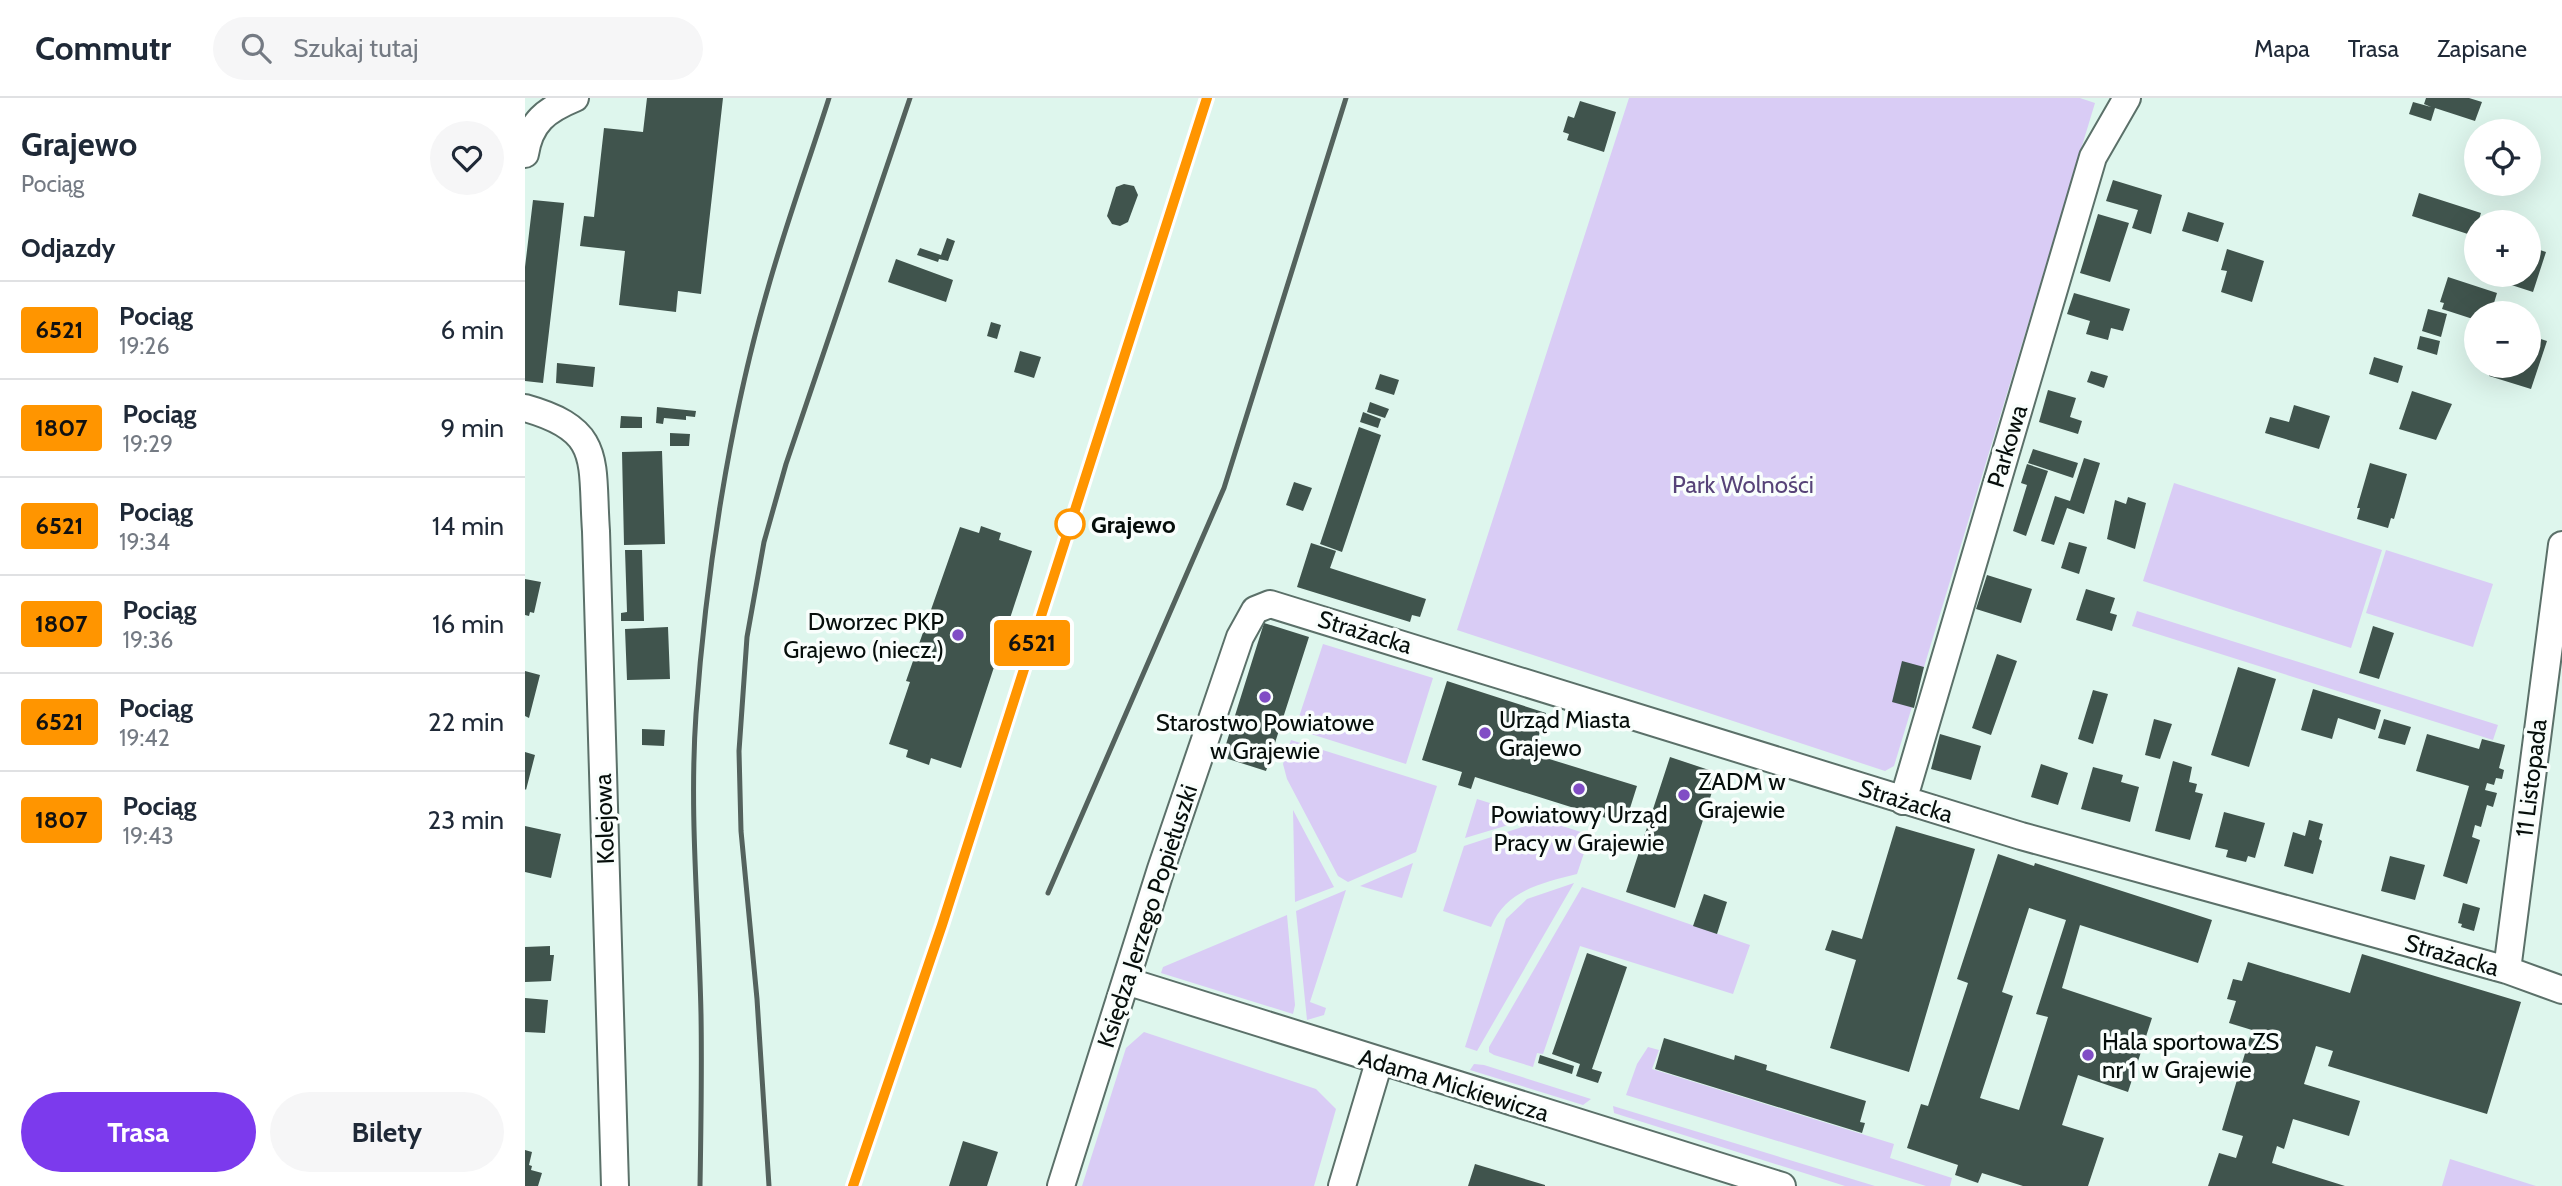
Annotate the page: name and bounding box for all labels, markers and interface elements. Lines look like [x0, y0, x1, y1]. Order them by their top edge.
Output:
search box [213, 17, 703, 80]
text: Commutr [35, 28, 171, 68]
icon: search [237, 29, 275, 67]
text: Szukaj tutaj [293, 32, 419, 64]
text: Mapa [2254, 34, 2310, 63]
text: Trasa [2348, 34, 2399, 63]
text: Zapisane [2437, 34, 2527, 63]
map controls [2464, 119, 2541, 378]
button: locate [2464, 119, 2541, 196]
button: heart [430, 121, 504, 195]
text: Grajewo [21, 124, 137, 164]
text: Pociąg [21, 170, 84, 198]
button: + [2464, 210, 2541, 287]
text: Odjazdy [21, 232, 116, 264]
text: Pociąg [119, 300, 193, 332]
button: − [2464, 301, 2541, 378]
text: 6 min [441, 314, 504, 346]
text: 6521 [36, 315, 83, 344]
text: 19:26 [119, 332, 169, 360]
text: Pociąg [123, 398, 197, 430]
street label: Parkowa [1981, 401, 2033, 491]
text: 9 min [441, 412, 504, 444]
text: 1807 [35, 413, 88, 442]
text: 19:29 [123, 430, 173, 458]
park label: Park Wolności [1672, 470, 1814, 499]
text: Pociąg [119, 496, 193, 528]
marker: Grajewo [1055, 509, 1085, 539]
text: 14 min [432, 510, 504, 542]
place label: Grajewo [1091, 510, 1176, 539]
text: 6521 [36, 511, 83, 540]
text: 19:34 [119, 528, 170, 556]
text: Pociąg [123, 594, 197, 626]
street label: Strażacka [1315, 604, 1416, 660]
place label: Dworzec PKP Grajewo (niecz.) [783, 607, 944, 664]
text: 16 min [432, 608, 504, 640]
text: 1807 [35, 609, 88, 638]
line badge: 6521 [983, 620, 1081, 666]
text: 19:36 [123, 626, 173, 654]
marker: Dworzec PKP Grajewo (niecz.) [950, 627, 966, 643]
text: 6521 [1008, 628, 1056, 657]
marker: Starostwo Powiatowe w Grajewie [1257, 689, 1273, 705]
text: Pociąg [119, 692, 193, 724]
place label: Urząd Miasta Grajewo [1499, 705, 1631, 762]
text: 22 min [428, 706, 504, 738]
text: 6521 [36, 707, 83, 736]
place label: Starostwo Powiatowe w Grajewie [1156, 708, 1374, 765]
street label: 11 Listopada [2509, 717, 2553, 839]
text: 19:42 [119, 724, 170, 752]
marker: Urząd Miasta Grajewo [1477, 725, 1493, 741]
place label: ZADM w Grajewie [1698, 767, 1786, 824]
street label: Kolejowa [588, 773, 620, 865]
street label: Strażacka [1856, 773, 1957, 829]
street label: Księdza Jerzego Popiełuszki [1091, 781, 1203, 1051]
marker: Powiatowy Urząd Pracy w Grajewie [1571, 781, 1587, 797]
marker: ZADM w Grajewie [1676, 787, 1692, 803]
text: Pociąg [123, 790, 197, 822]
place label: Powiatowy Urząd Pracy w Grajewie [1491, 800, 1667, 857]
text: 23 min [428, 804, 504, 836]
text: 1807 [35, 805, 88, 834]
text: 19:43 [123, 822, 174, 850]
street label: Strażacka [2402, 928, 2503, 982]
place label: Hala sportowa ZS nr 1 w Grajewie [2102, 1027, 2279, 1084]
street label: Adama Mickiewicza [1356, 1042, 1553, 1128]
marker: Hala sportowa ZS nr 1 w Grajewie [2080, 1047, 2096, 1063]
button: Trasa [21, 1092, 256, 1172]
button: Bilety [270, 1092, 504, 1172]

